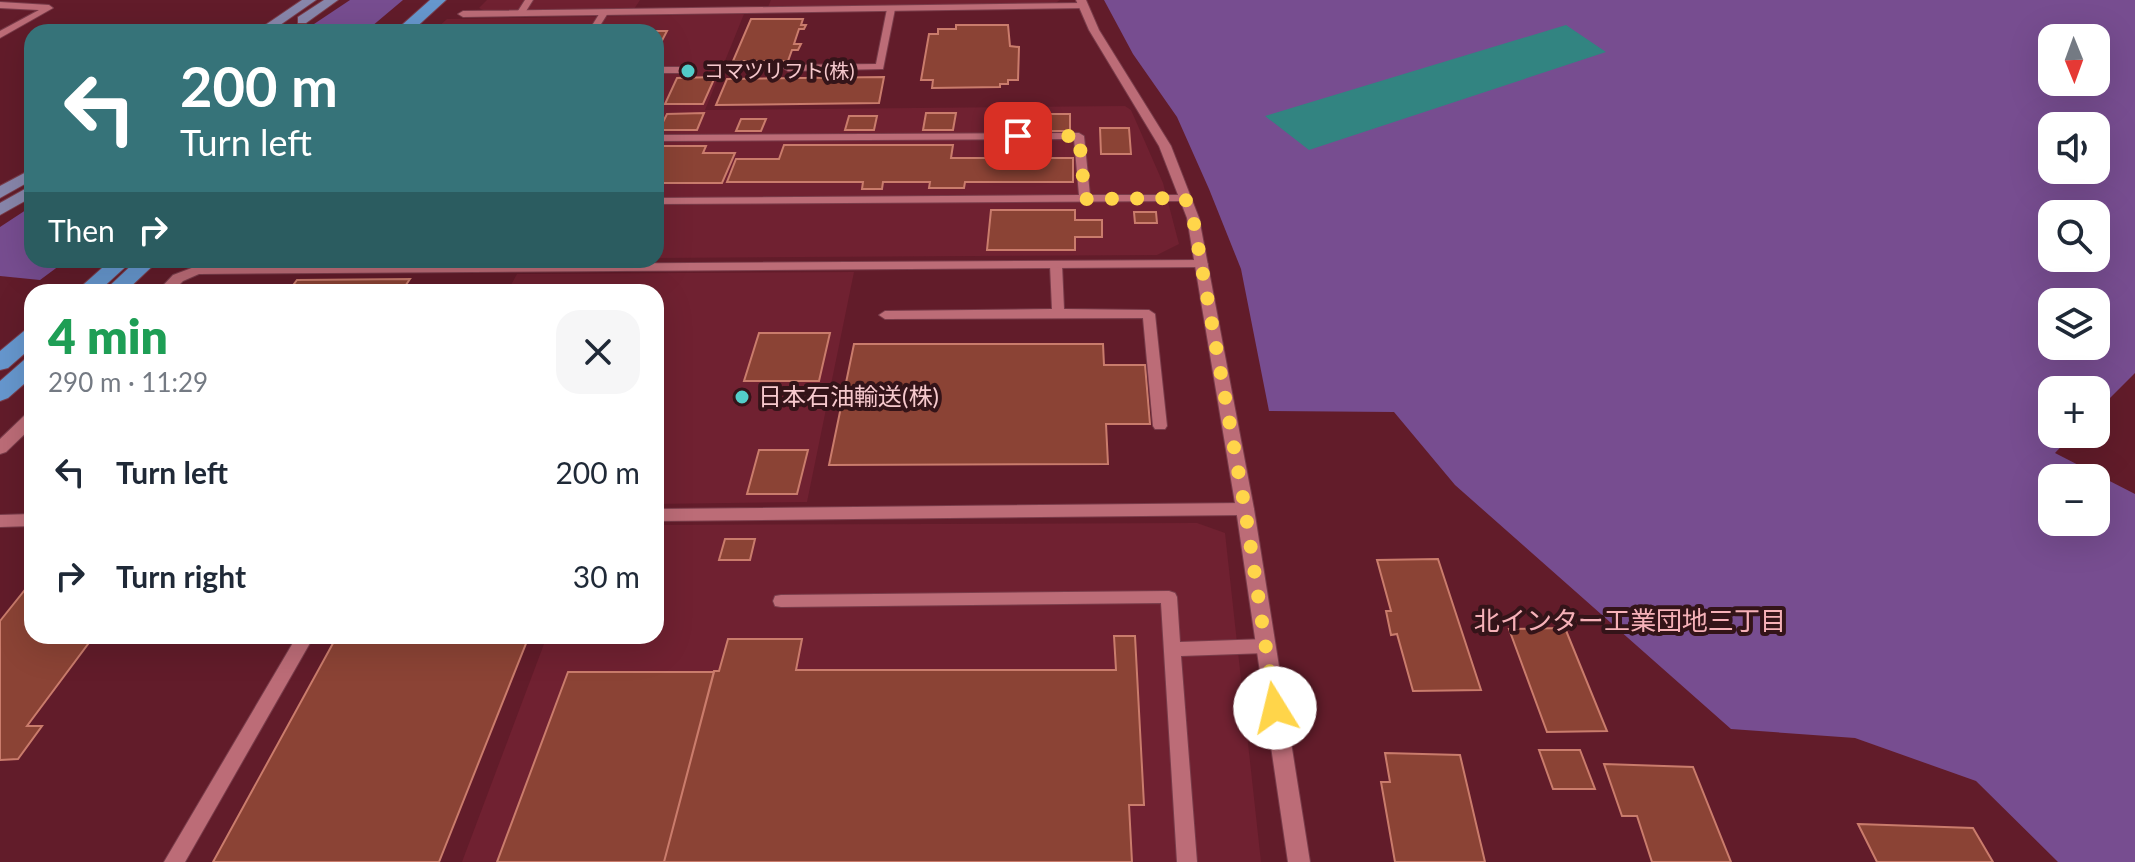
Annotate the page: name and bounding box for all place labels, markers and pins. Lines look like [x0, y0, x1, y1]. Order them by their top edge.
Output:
place label: コマツリフト(株) [704, 58, 855, 82]
marker: コマツリフト(株) [679, 62, 697, 80]
pin [984, 102, 1052, 170]
place label: 日本石油輸送(株) [758, 381, 939, 410]
marker: 日本石油輸送(株) [733, 388, 751, 406]

